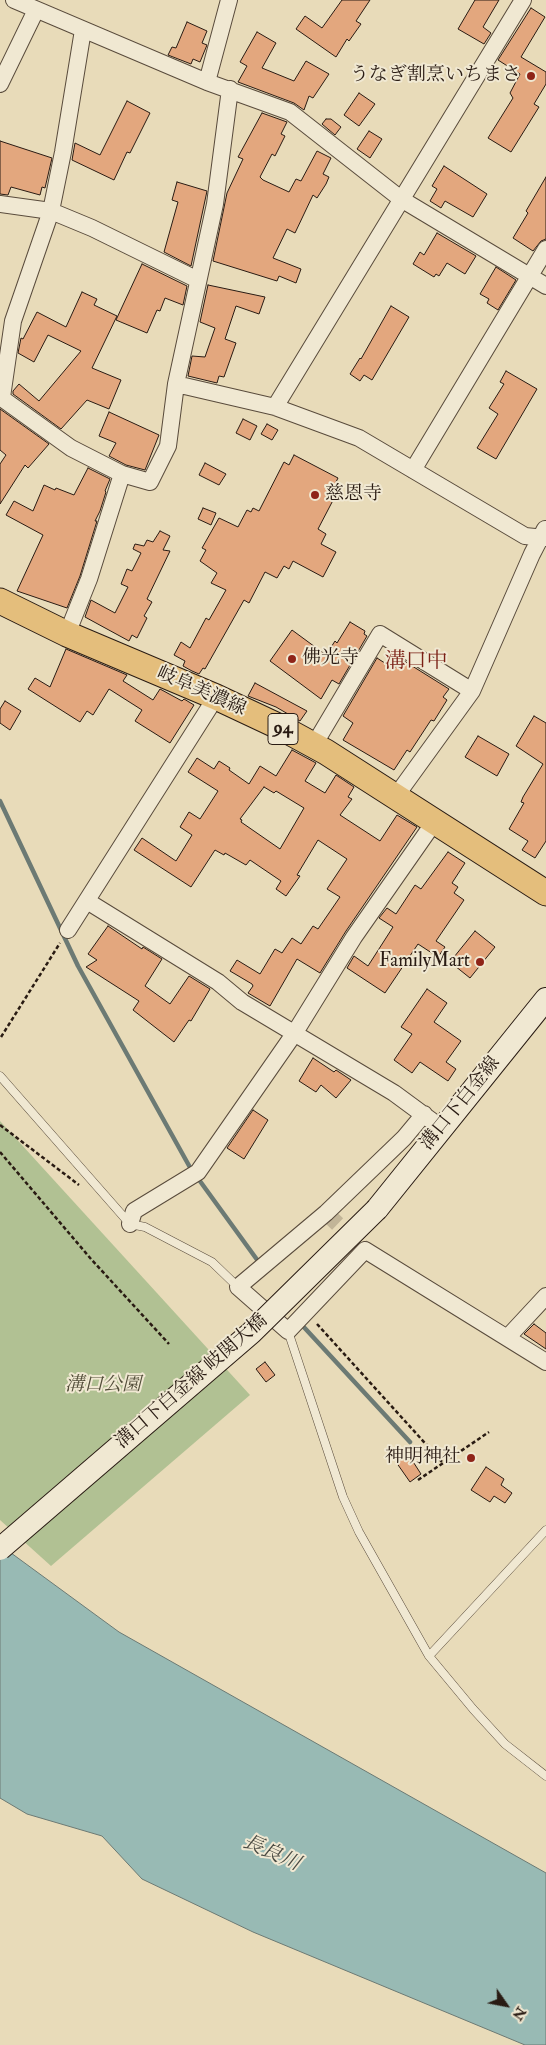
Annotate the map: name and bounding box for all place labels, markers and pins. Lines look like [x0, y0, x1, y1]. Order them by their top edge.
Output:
place label: うなぎ割烹いちまさ [350, 65, 521, 87]
marker: うなぎ割烹いちまさ [525, 70, 537, 82]
place label: 慈恩寺 [325, 484, 382, 506]
marker: 慈恩寺 [309, 489, 321, 501]
place label: 佛光寺 [302, 648, 359, 670]
marker: 佛光寺 [286, 653, 298, 665]
place label: FamilyMart [379, 951, 470, 973]
marker: FamilyMart [474, 956, 486, 968]
place label: 神明神社 [385, 1447, 461, 1469]
marker: 神明神社 [465, 1452, 477, 1464]

